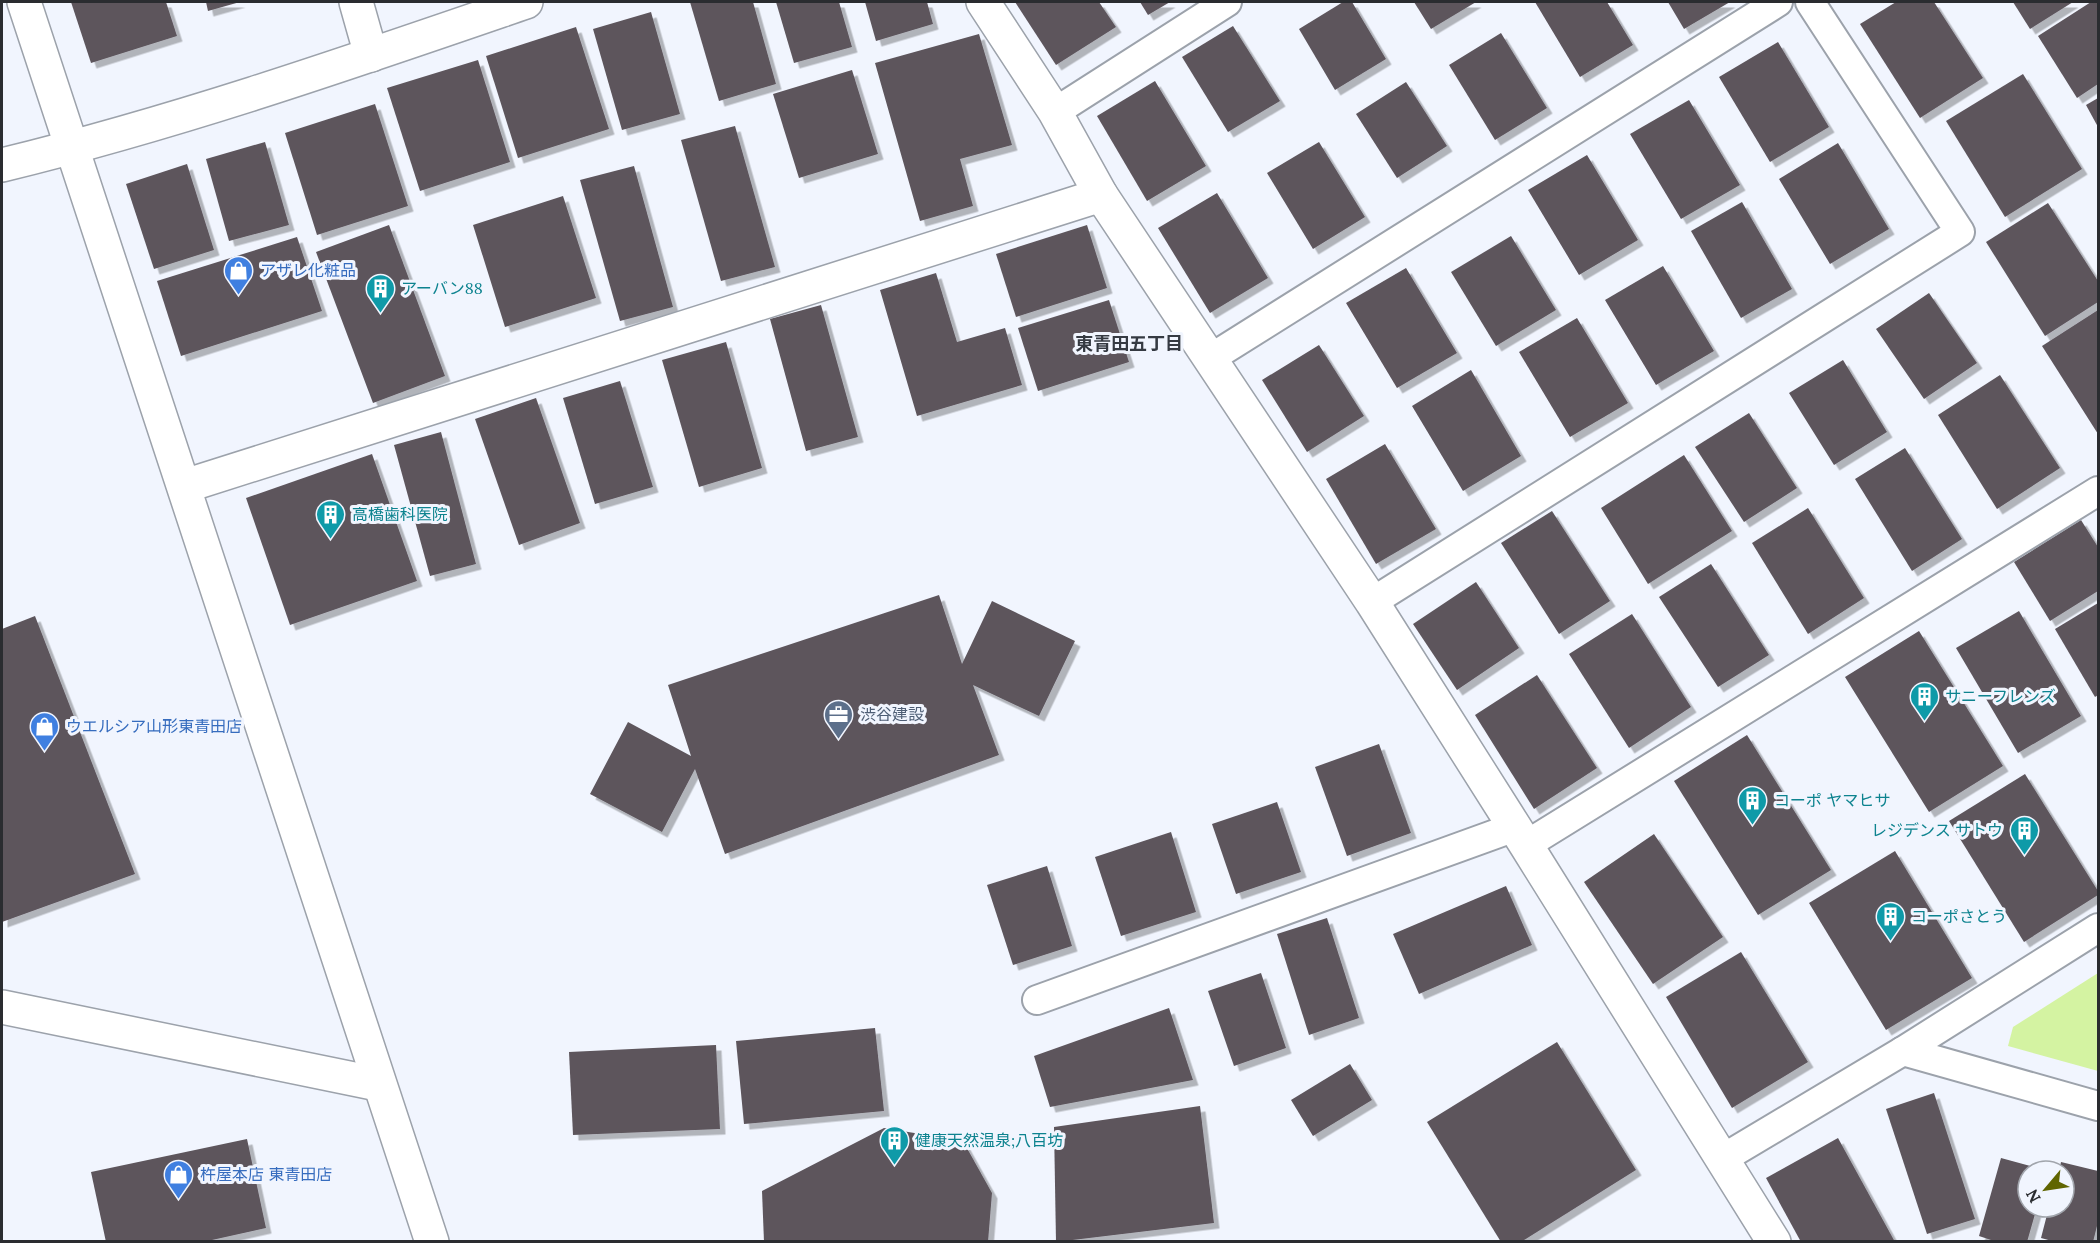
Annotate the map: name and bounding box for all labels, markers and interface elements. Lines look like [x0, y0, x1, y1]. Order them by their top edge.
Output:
shop icon: アザレ化粧品 [223, 254, 255, 296]
place label: アザレ化粧品 [260, 260, 356, 280]
building icon: アーバン88 [364, 272, 396, 314]
place label: アーバン88 [401, 278, 483, 298]
district label: 東青田五丁目 [1075, 332, 1183, 355]
building icon: 高橋歯科医院 [315, 498, 347, 540]
place label: 高橋歯科医院 [352, 504, 448, 524]
building icon: サニーフレンズ [1908, 680, 1940, 722]
place label: サニーフレンズ [1945, 686, 2056, 706]
office icon: 渋谷建設 [823, 698, 855, 740]
place label: 渋谷建設 [860, 704, 924, 724]
shop icon: ウエルシア山形東青田店 [29, 710, 61, 752]
place label: ウエルシア山形東青田店 [66, 716, 242, 736]
building icon: コーポ ヤマヒサ [1737, 784, 1769, 826]
place label: コーポ ヤマヒサ [1774, 790, 1890, 810]
building icon: レジデンス サトウ [2008, 814, 2040, 856]
place label: レジデンス サトウ [1871, 820, 2003, 840]
building icon: コーポさとう [1874, 900, 1906, 942]
place label: コーポさとう [1911, 906, 2007, 926]
building icon: 健康天然温泉;八百坊 [878, 1124, 910, 1166]
place label: 健康天然温泉;八百坊 [915, 1130, 1063, 1150]
shop icon: 杵屋本店 東青田店 [163, 1158, 195, 1200]
north arrow [2016, 1159, 2076, 1219]
place label: 杵屋本店 東青田店 [200, 1164, 332, 1184]
text: N [2021, 1186, 2045, 1207]

